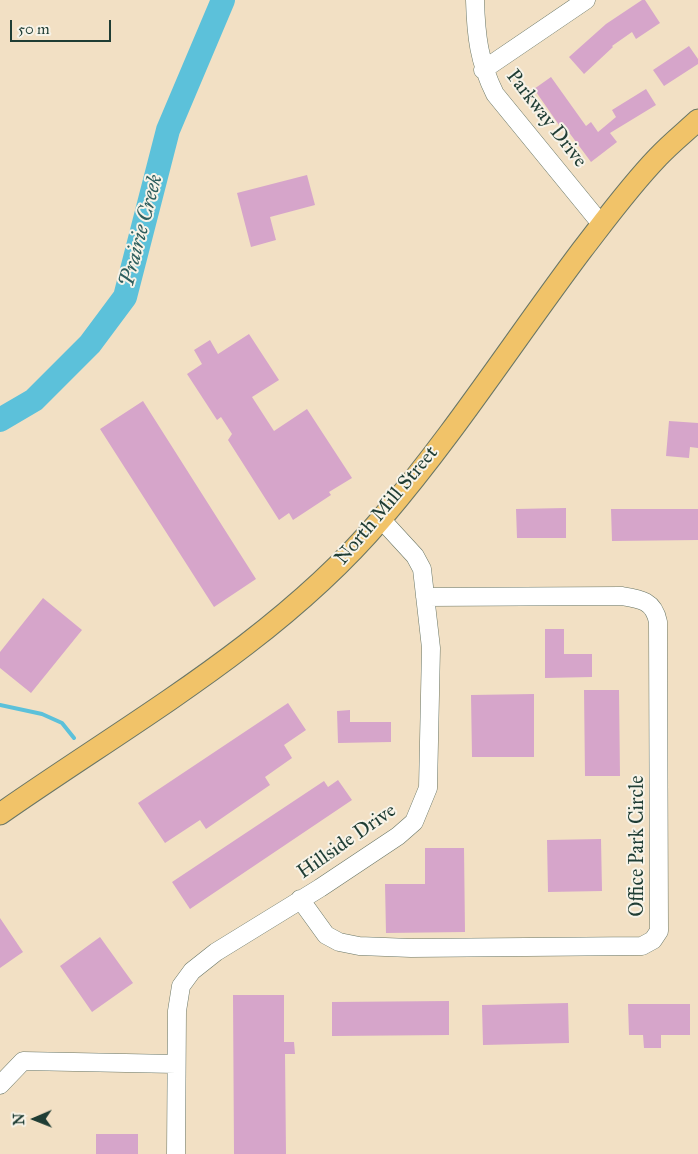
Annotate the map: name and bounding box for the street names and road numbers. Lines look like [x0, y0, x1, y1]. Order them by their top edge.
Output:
street label: Parkway Drive [500, 65, 592, 173]
street label: North Mill Street [330, 442, 444, 570]
street label: Office Park Circle [626, 775, 650, 917]
street label: Hillside Drive [293, 799, 401, 885]

